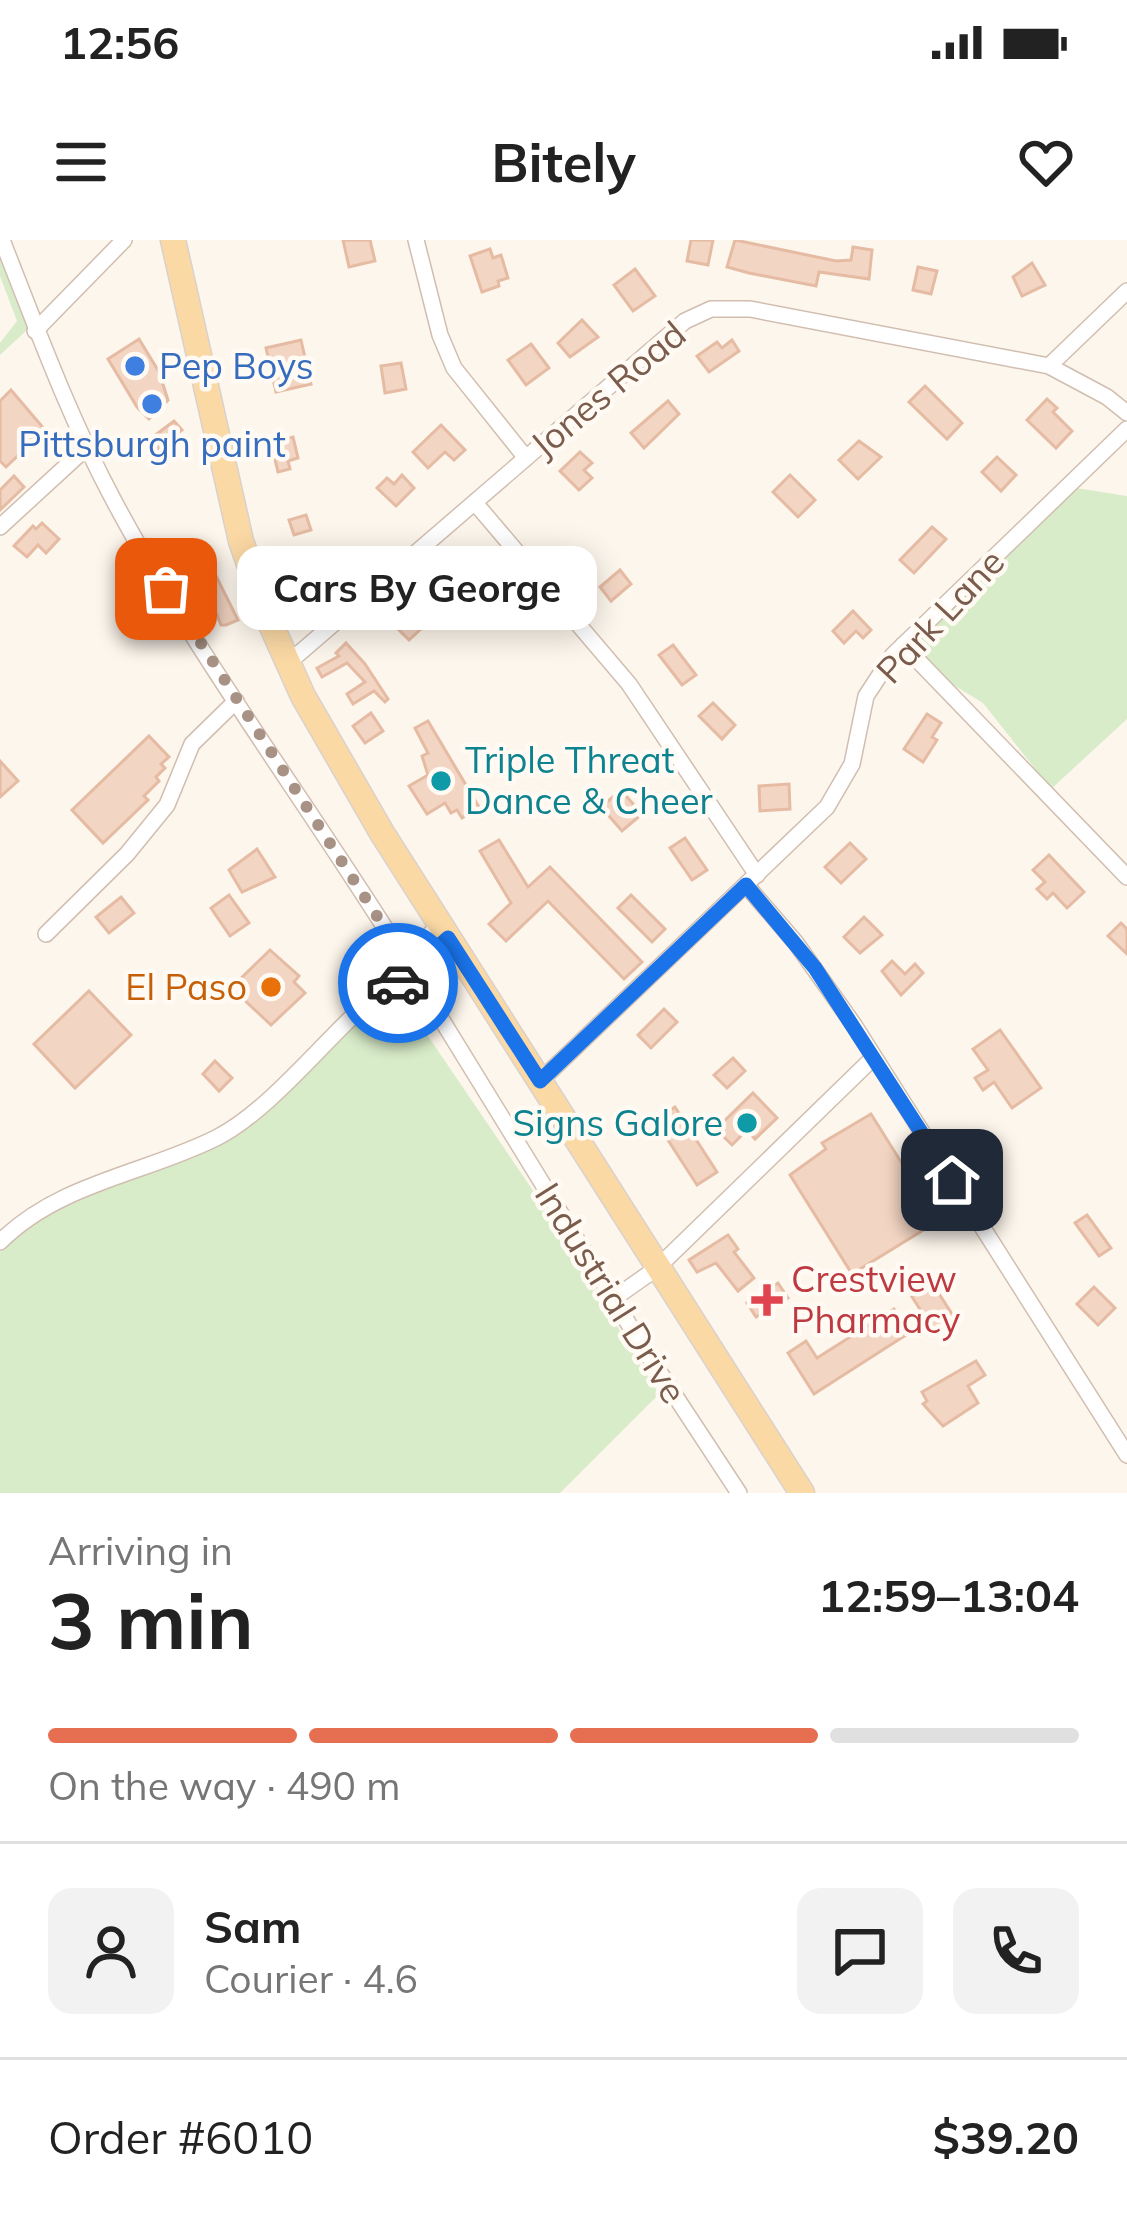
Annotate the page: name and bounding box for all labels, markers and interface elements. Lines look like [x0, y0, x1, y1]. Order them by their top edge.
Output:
text: 12:56 [60, 14, 179, 70]
text: Bitely [491, 128, 636, 196]
icon: menu [48, 129, 114, 195]
icon: heart [1013, 129, 1079, 195]
street label: Jones Road [521, 311, 694, 466]
place label: Pep Boys [159, 343, 314, 388]
marker: Pep Boys [122, 353, 148, 379]
marker: Pittsburgh paint [139, 391, 165, 417]
place label: Pittsburgh paint [18, 421, 286, 466]
pin [115, 538, 217, 640]
street label: Park Lane [866, 539, 1013, 692]
callout: Cars By George [238, 547, 598, 631]
icon: bag [133, 556, 199, 622]
text: Cars By George [273, 563, 561, 612]
place label: Triple Threat Dance & Cheer [465, 737, 713, 823]
marker: Triple Threat Dance & Cheer [428, 768, 454, 794]
courier [338, 923, 458, 1043]
icon: car [365, 950, 431, 1016]
place label: El Paso [125, 964, 247, 1009]
marker: El Paso [258, 974, 284, 1000]
place label: Signs Galore [512, 1100, 723, 1145]
marker: Signs Galore [734, 1110, 760, 1136]
pin [901, 1129, 1003, 1231]
icon: home [919, 1147, 985, 1213]
street label: Industrial Drive [526, 1174, 697, 1411]
place label: Crestview Pharmacy [791, 1256, 960, 1342]
marker: Crestview Pharmacy [754, 1287, 780, 1313]
text: Arriving in [48, 1526, 233, 1575]
text: 12:59–13:04 [818, 1567, 1079, 1623]
text: 3 min [48, 1571, 254, 1669]
text: On the way · 490 m [48, 1761, 400, 1810]
button: person [48, 1888, 174, 2014]
button: chat [797, 1888, 923, 2014]
button: phone [953, 1888, 1079, 2014]
text: Sam [204, 1898, 301, 1954]
text: Courier · 4.6 [204, 1954, 418, 2003]
text: Order #6010 [48, 2109, 313, 2165]
text: $39.20 [933, 2109, 1079, 2165]

